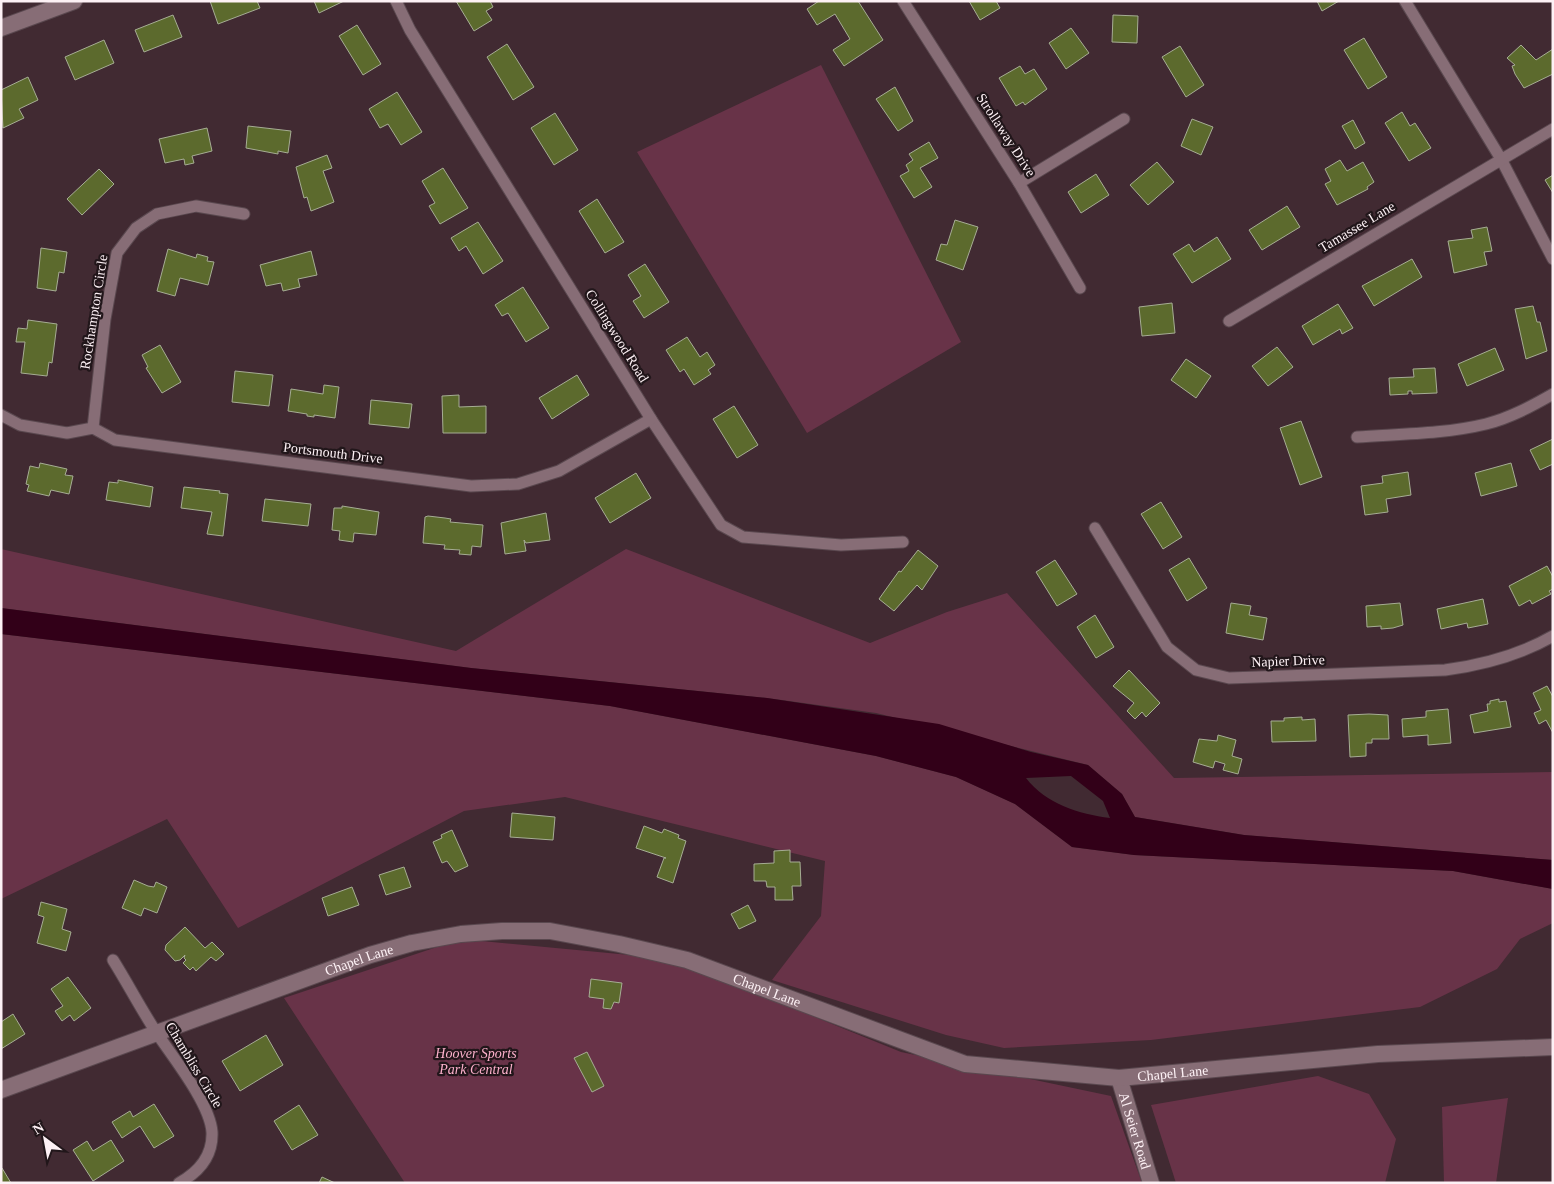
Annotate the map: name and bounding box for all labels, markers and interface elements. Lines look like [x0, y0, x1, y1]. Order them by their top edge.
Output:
street label: Strollaway Drive [974, 91, 1038, 179]
street label: Tamassee Lane [1316, 199, 1398, 255]
street label: Rockhampton Circle [77, 253, 111, 371]
street label: Collingwood Road [583, 287, 651, 385]
street label: Portsmouth Drive [282, 439, 384, 467]
street label: Napier Drive [1251, 652, 1325, 670]
street label: Chapel Lane [323, 941, 395, 978]
street label: Chapel Lane [731, 970, 803, 1009]
street label: Chambliss Circle [163, 1020, 225, 1110]
park label: Hoover Sports Park Central [434, 1046, 517, 1077]
street label: Chapel Lane [1137, 1062, 1209, 1084]
street label: Al Seier Road [1116, 1090, 1154, 1171]
north arrow [20, 1114, 70, 1164]
text: N [30, 1119, 47, 1137]

